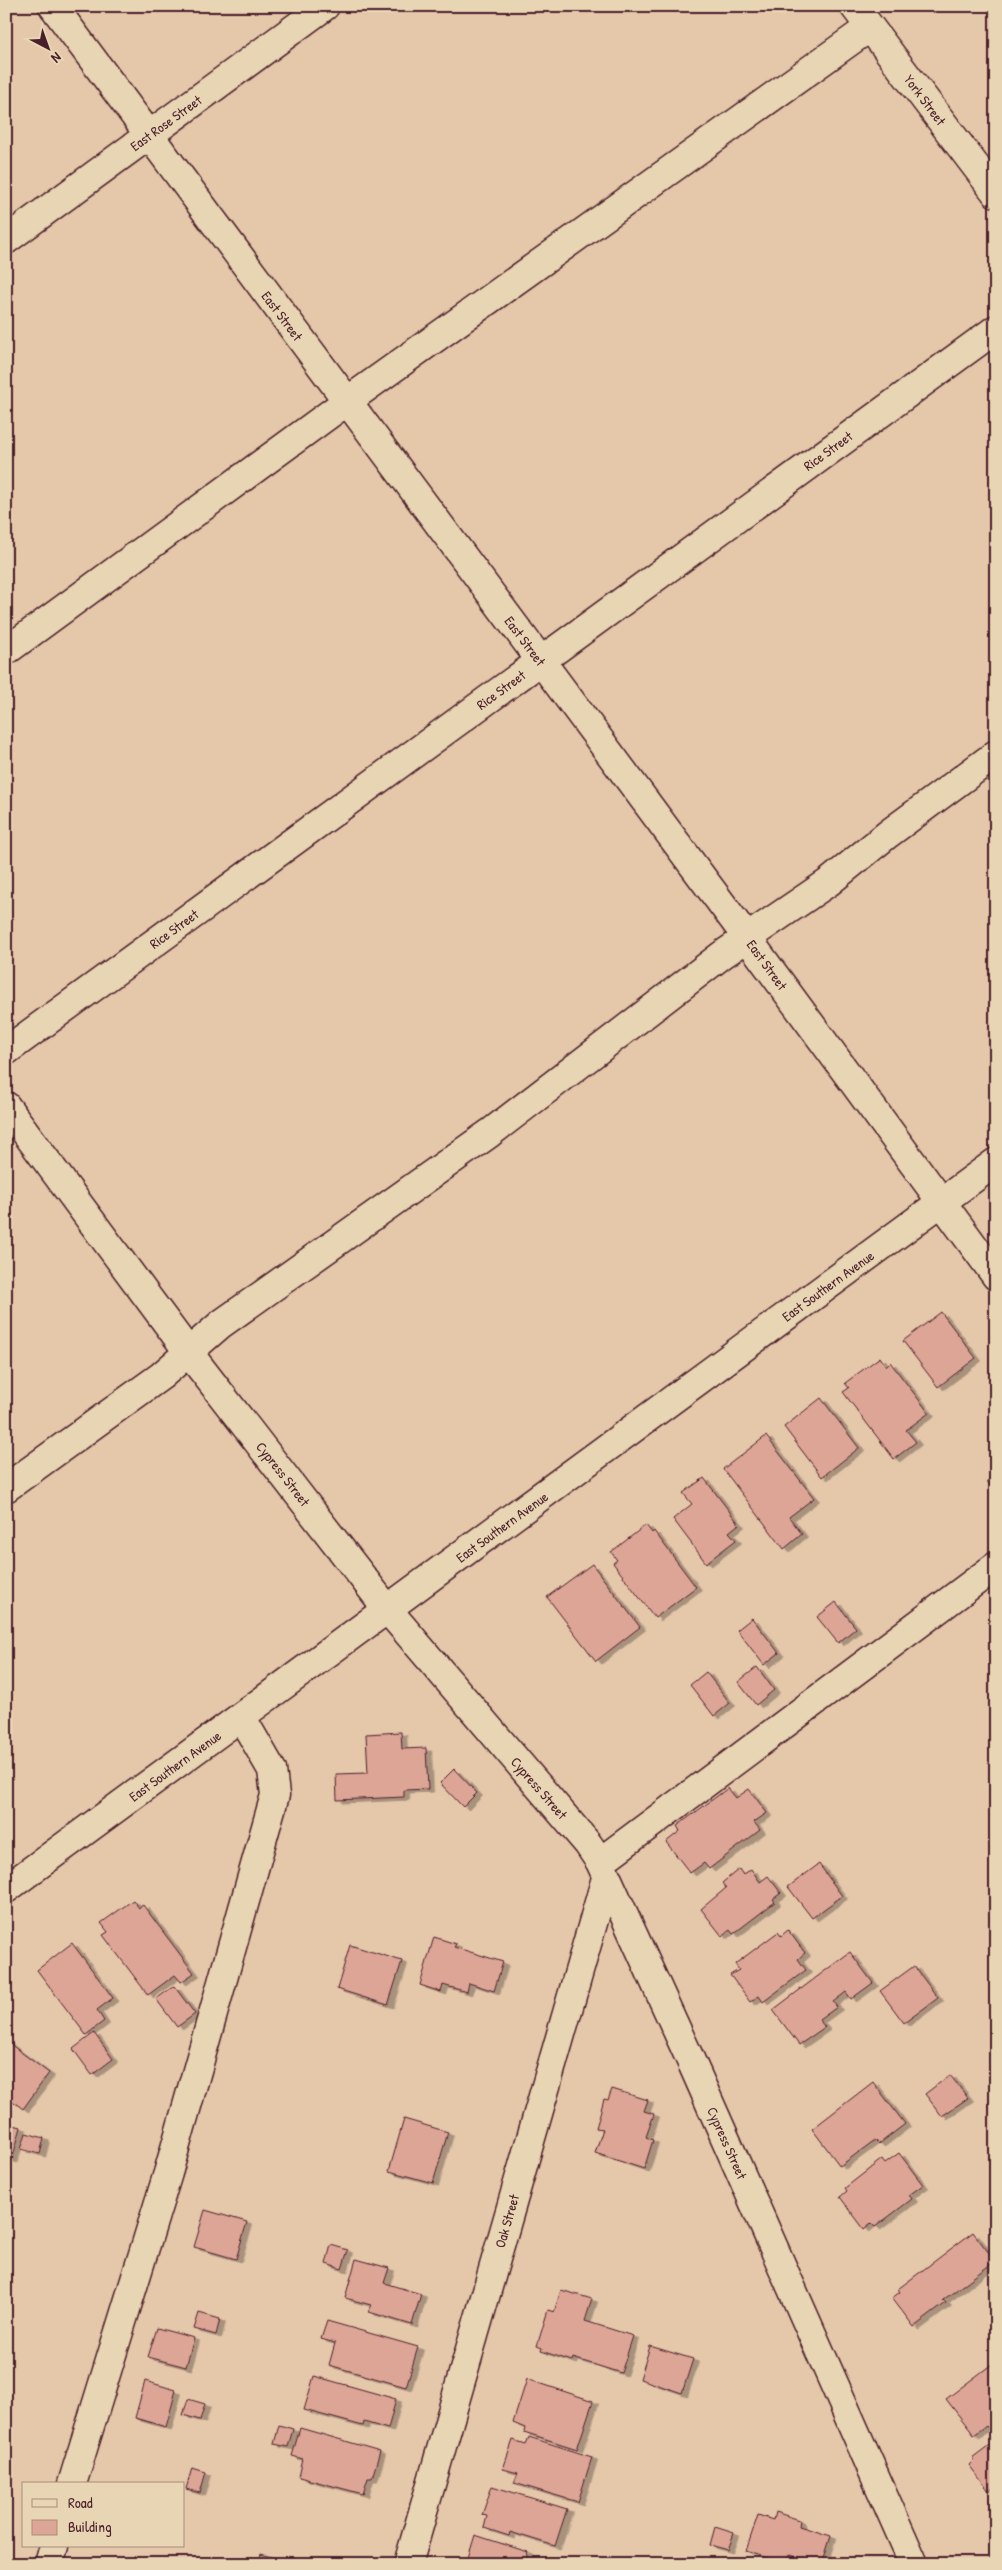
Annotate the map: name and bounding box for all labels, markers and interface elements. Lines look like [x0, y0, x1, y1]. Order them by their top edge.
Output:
north arrow [22, 22, 72, 72]
text: N [47, 49, 66, 68]
street label: York Street [900, 70, 951, 129]
street label: East Rose Street [126, 90, 205, 155]
street label: East Street [257, 287, 307, 345]
street label: Rice Street [799, 426, 856, 475]
street label: East Street [500, 612, 550, 670]
street label: Rice Street [472, 665, 529, 714]
street label: Rice Street [145, 904, 202, 953]
street label: East Street [743, 936, 792, 994]
street label: East Southern Avenue [778, 1245, 878, 1325]
street label: Cypress Street [251, 1437, 315, 1511]
street label: East Southern Avenue [452, 1486, 552, 1566]
street label: East Southern Avenue [125, 1725, 225, 1805]
street label: Cypress Street [506, 1752, 572, 1824]
street label: Cypress Street [702, 2104, 752, 2182]
street label: Oak Street [490, 2192, 523, 2250]
legend [22, 2482, 185, 2548]
text: Road [68, 2492, 93, 2513]
text: Building [68, 2516, 112, 2537]

